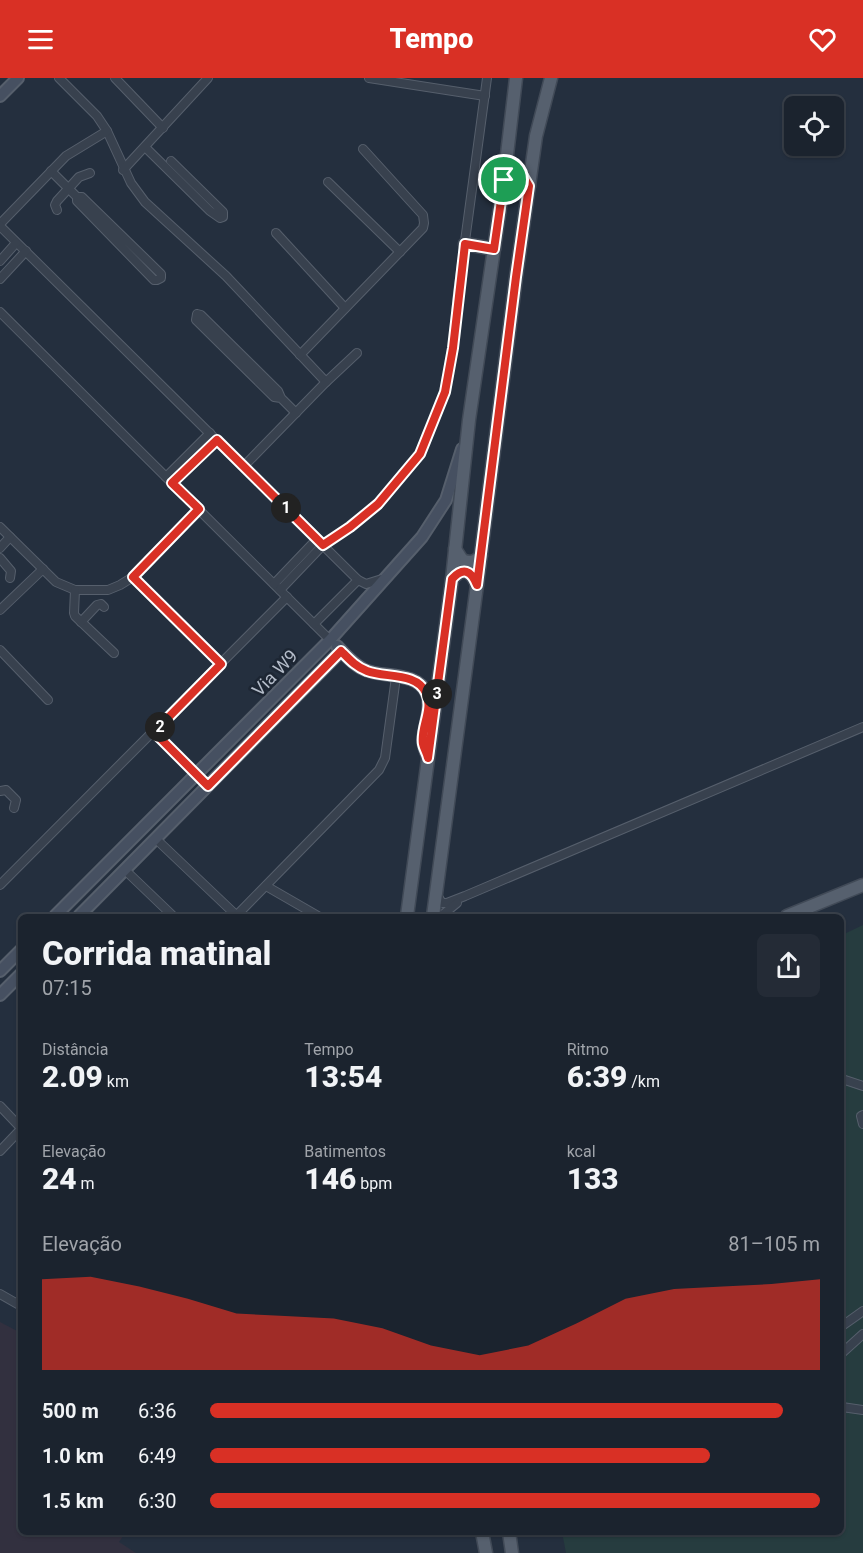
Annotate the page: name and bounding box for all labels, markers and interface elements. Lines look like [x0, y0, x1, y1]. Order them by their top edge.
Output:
icon: menu [24, 23, 57, 56]
text: Tempo [389, 23, 474, 55]
icon: heart [806, 23, 839, 56]
map controls [784, 96, 844, 156]
button: locate [784, 96, 844, 156]
pin [478, 154, 529, 205]
icon: arrive [487, 163, 520, 196]
pin: 1 [271, 493, 301, 523]
text: 1 [281, 498, 291, 517]
street label: Via W9 [248, 645, 302, 700]
pin: 3 [422, 679, 452, 709]
text: 3 [432, 684, 442, 703]
pin: 2 [145, 712, 175, 742]
text: 2 [155, 717, 165, 736]
text: Corrida matinal [42, 934, 271, 973]
button: share [757, 934, 820, 997]
text: 07:15 [42, 976, 92, 1000]
text: Distância [42, 1040, 108, 1059]
text: Tempo [304, 1040, 354, 1059]
text: Ritmo [567, 1040, 609, 1059]
text: 2.09 [42, 1059, 103, 1094]
text: 13:54 [304, 1059, 382, 1094]
text: 6:39 [567, 1059, 627, 1094]
text: km [103, 1072, 129, 1091]
text: /km [627, 1072, 660, 1091]
text: Elevação [42, 1142, 106, 1161]
text: Batimentos [304, 1142, 386, 1161]
text: kcal [567, 1142, 596, 1161]
text: 24 [42, 1161, 77, 1196]
text: 146 [304, 1161, 356, 1196]
text: 133 [567, 1161, 619, 1196]
text: m [77, 1174, 95, 1193]
text: bpm [356, 1174, 392, 1193]
text: Elevação [42, 1232, 122, 1256]
text: 81–105 m [728, 1232, 820, 1256]
text: 500 m [42, 1399, 99, 1423]
text: 6:36 [138, 1399, 177, 1423]
text: 1.0 km [42, 1444, 104, 1468]
text: 6:49 [138, 1444, 177, 1468]
text: 1.5 km [42, 1489, 104, 1513]
text: 6:30 [138, 1489, 177, 1513]

